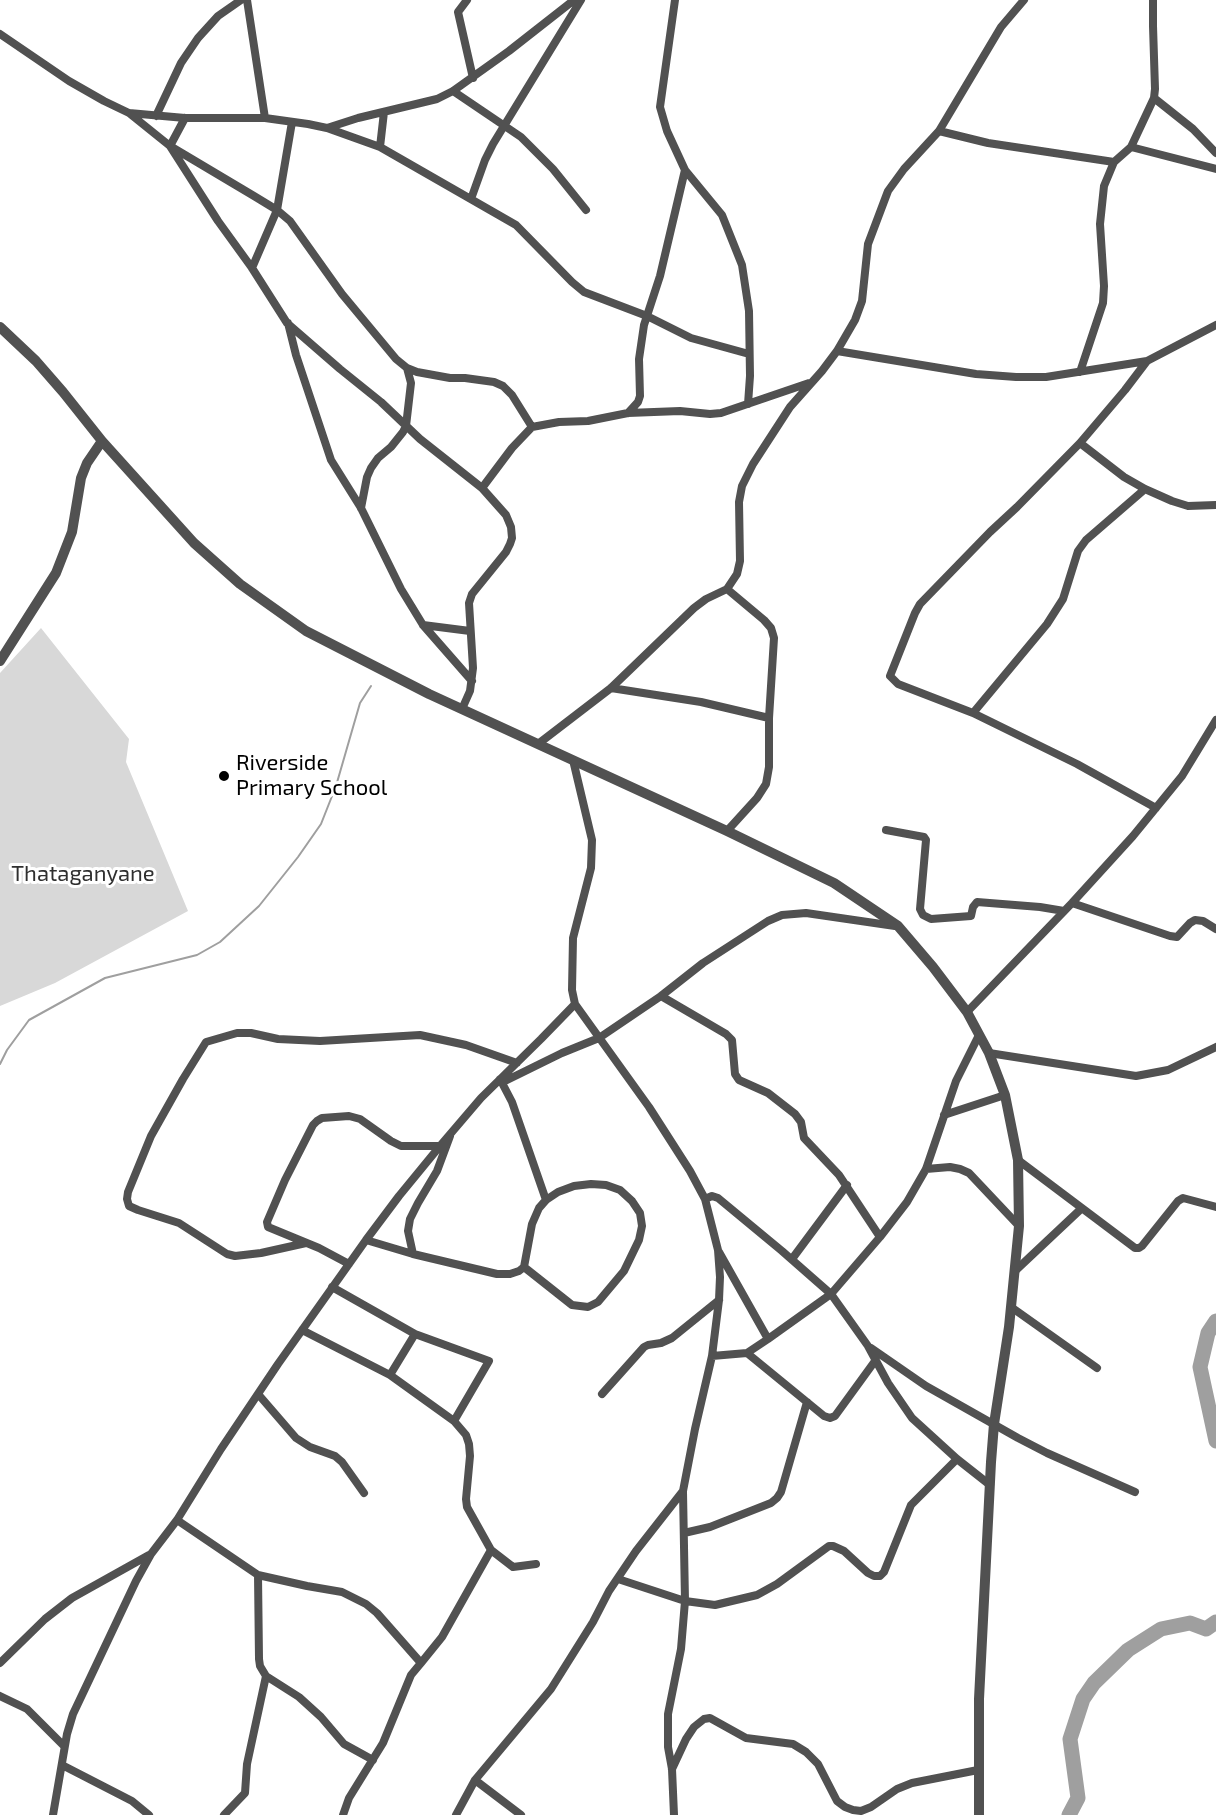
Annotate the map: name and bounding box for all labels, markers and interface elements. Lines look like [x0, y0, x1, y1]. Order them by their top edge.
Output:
place label: Riverside Primary School [236, 750, 387, 802]
marker: Riverside Primary School [217, 769, 231, 783]
park label: Thataganyane [11, 861, 155, 887]

